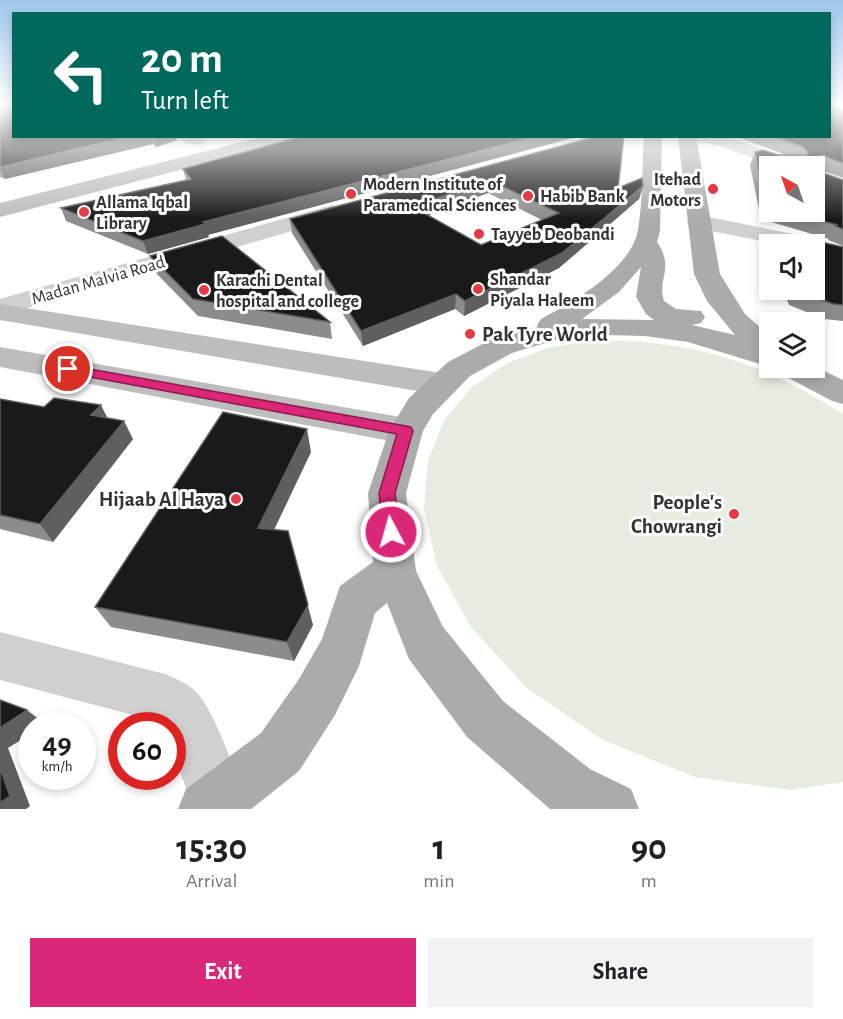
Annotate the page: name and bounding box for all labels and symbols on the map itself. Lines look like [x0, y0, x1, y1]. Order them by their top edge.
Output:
north arrow [759, 156, 825, 222]
place label: Itehad Motors [650, 171, 702, 210]
place label: Modern Institute of Paramedical Sciences [363, 176, 517, 215]
marker: Itehad Motors [706, 182, 720, 196]
marker: Modern Institute of Paramedical Sciences [344, 187, 358, 201]
place label: Habib Bank [540, 188, 625, 206]
marker: Habib Bank [521, 189, 535, 203]
place label: Allama Iqbal Library [96, 194, 188, 233]
marker: Allama Iqbal Library [77, 205, 91, 219]
place label: Tayyeb Deobandi [491, 226, 615, 244]
marker: Tayyeb Deobandi [472, 227, 486, 241]
street label: Madan Malvia Road [30, 253, 167, 309]
place label: Shandar Piyala Haleem [490, 271, 594, 310]
place label: Karachi Dental hospital and college [216, 272, 359, 311]
marker: Shandar Piyala Haleem [471, 282, 485, 296]
marker: Karachi Dental hospital and college [197, 283, 211, 297]
place label: Pak Tyre World [482, 324, 608, 345]
marker: Pak Tyre World [463, 327, 477, 341]
pin [42, 343, 93, 394]
place label: Hijaab Al Haya [99, 489, 224, 510]
marker: Hijaab Al Haya [229, 492, 243, 506]
place label: People's Chowrangi [631, 492, 722, 537]
position arrow [359, 500, 423, 564]
marker: People's Chowrangi [727, 507, 741, 521]
speed limit sign: 60 [108, 712, 186, 790]

